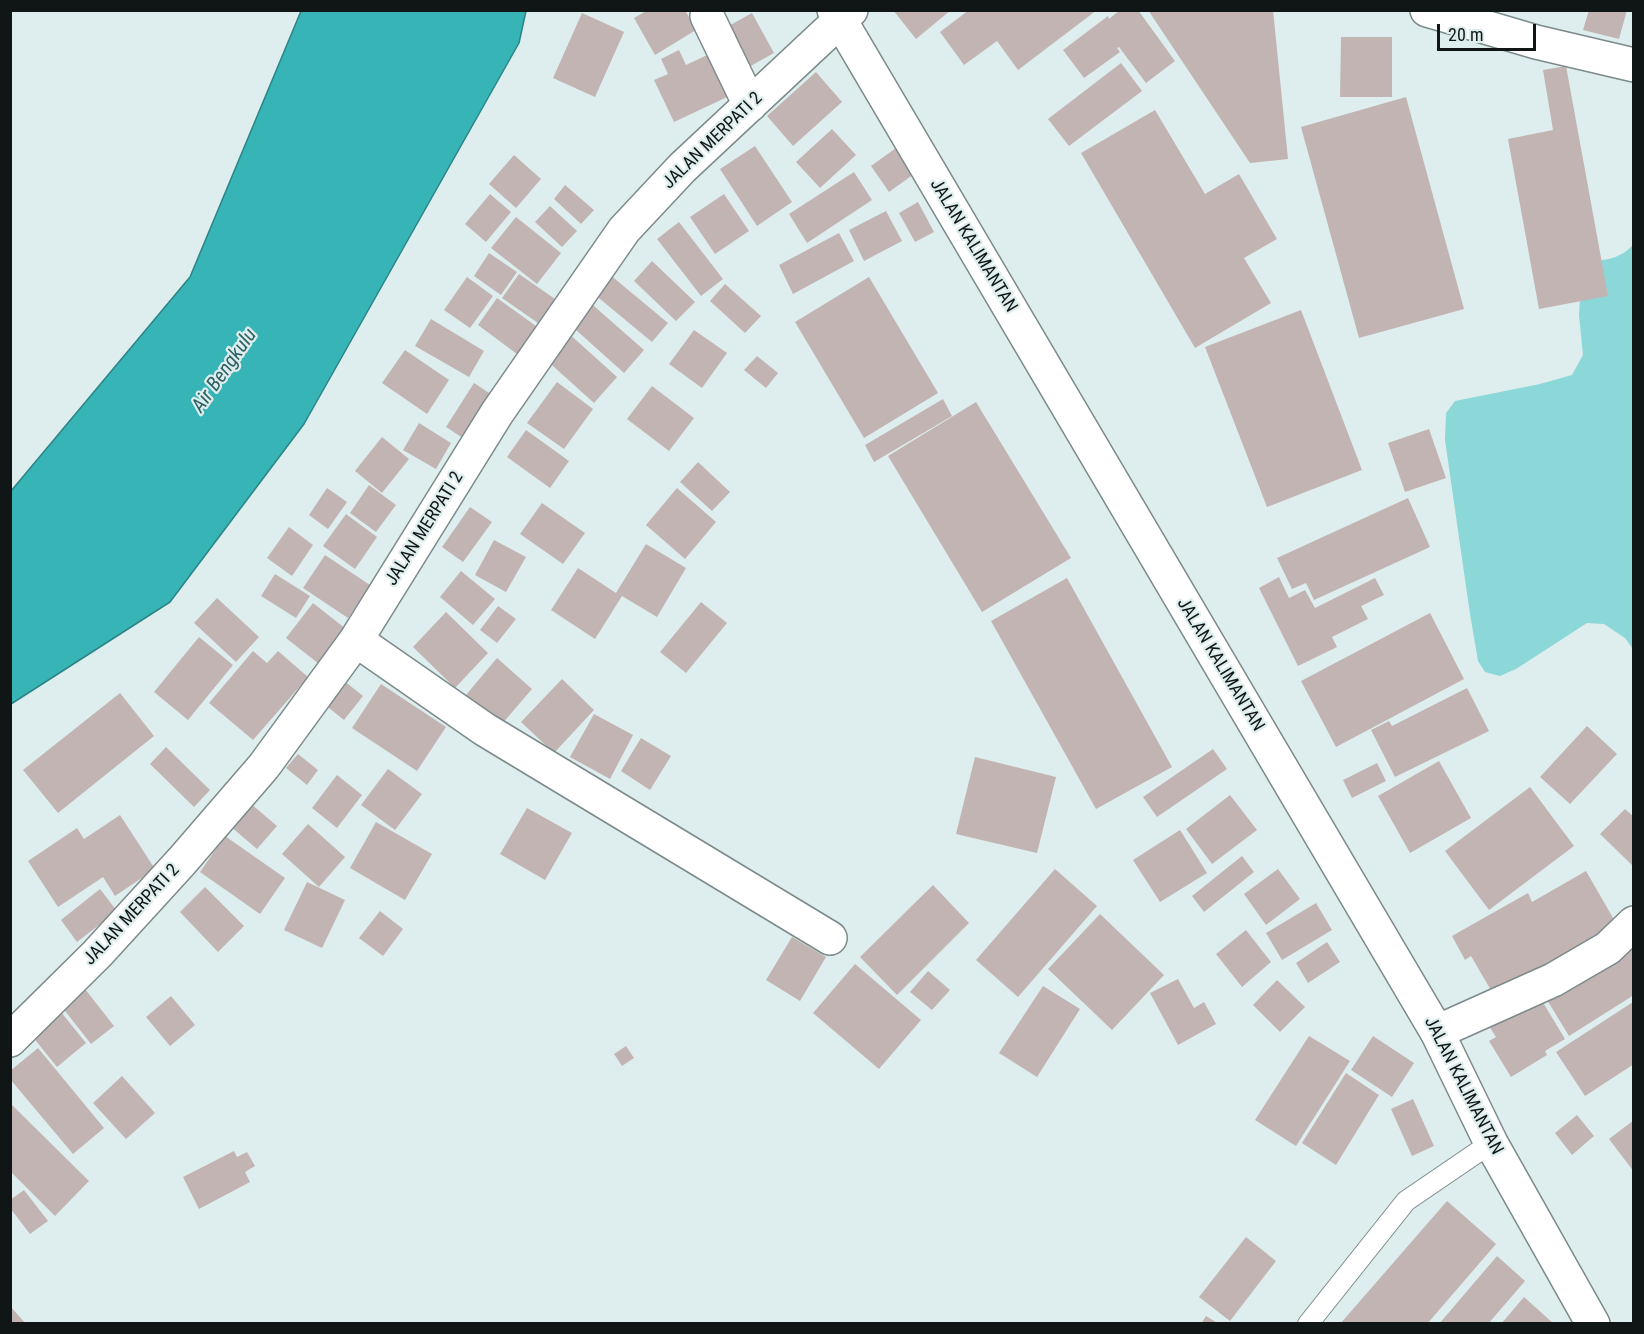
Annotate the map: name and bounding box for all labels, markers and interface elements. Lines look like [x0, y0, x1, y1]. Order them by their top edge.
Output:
scale bar [1440, 12, 1539, 50]
text: 20 m [1448, 24, 1483, 45]
street label: JALAN MERPATI 2 [659, 88, 767, 194]
street label: JALAN KALIMANTAN [925, 175, 1021, 317]
water label: Air Bengkulu [187, 325, 263, 417]
street label: JALAN MERPATI 2 [381, 468, 469, 590]
street label: JALAN KALIMANTAN [1172, 594, 1268, 736]
street label: JALAN MERPATI 2 [80, 860, 184, 970]
street label: JALAN KALIMANTAN [1419, 1013, 1507, 1159]

